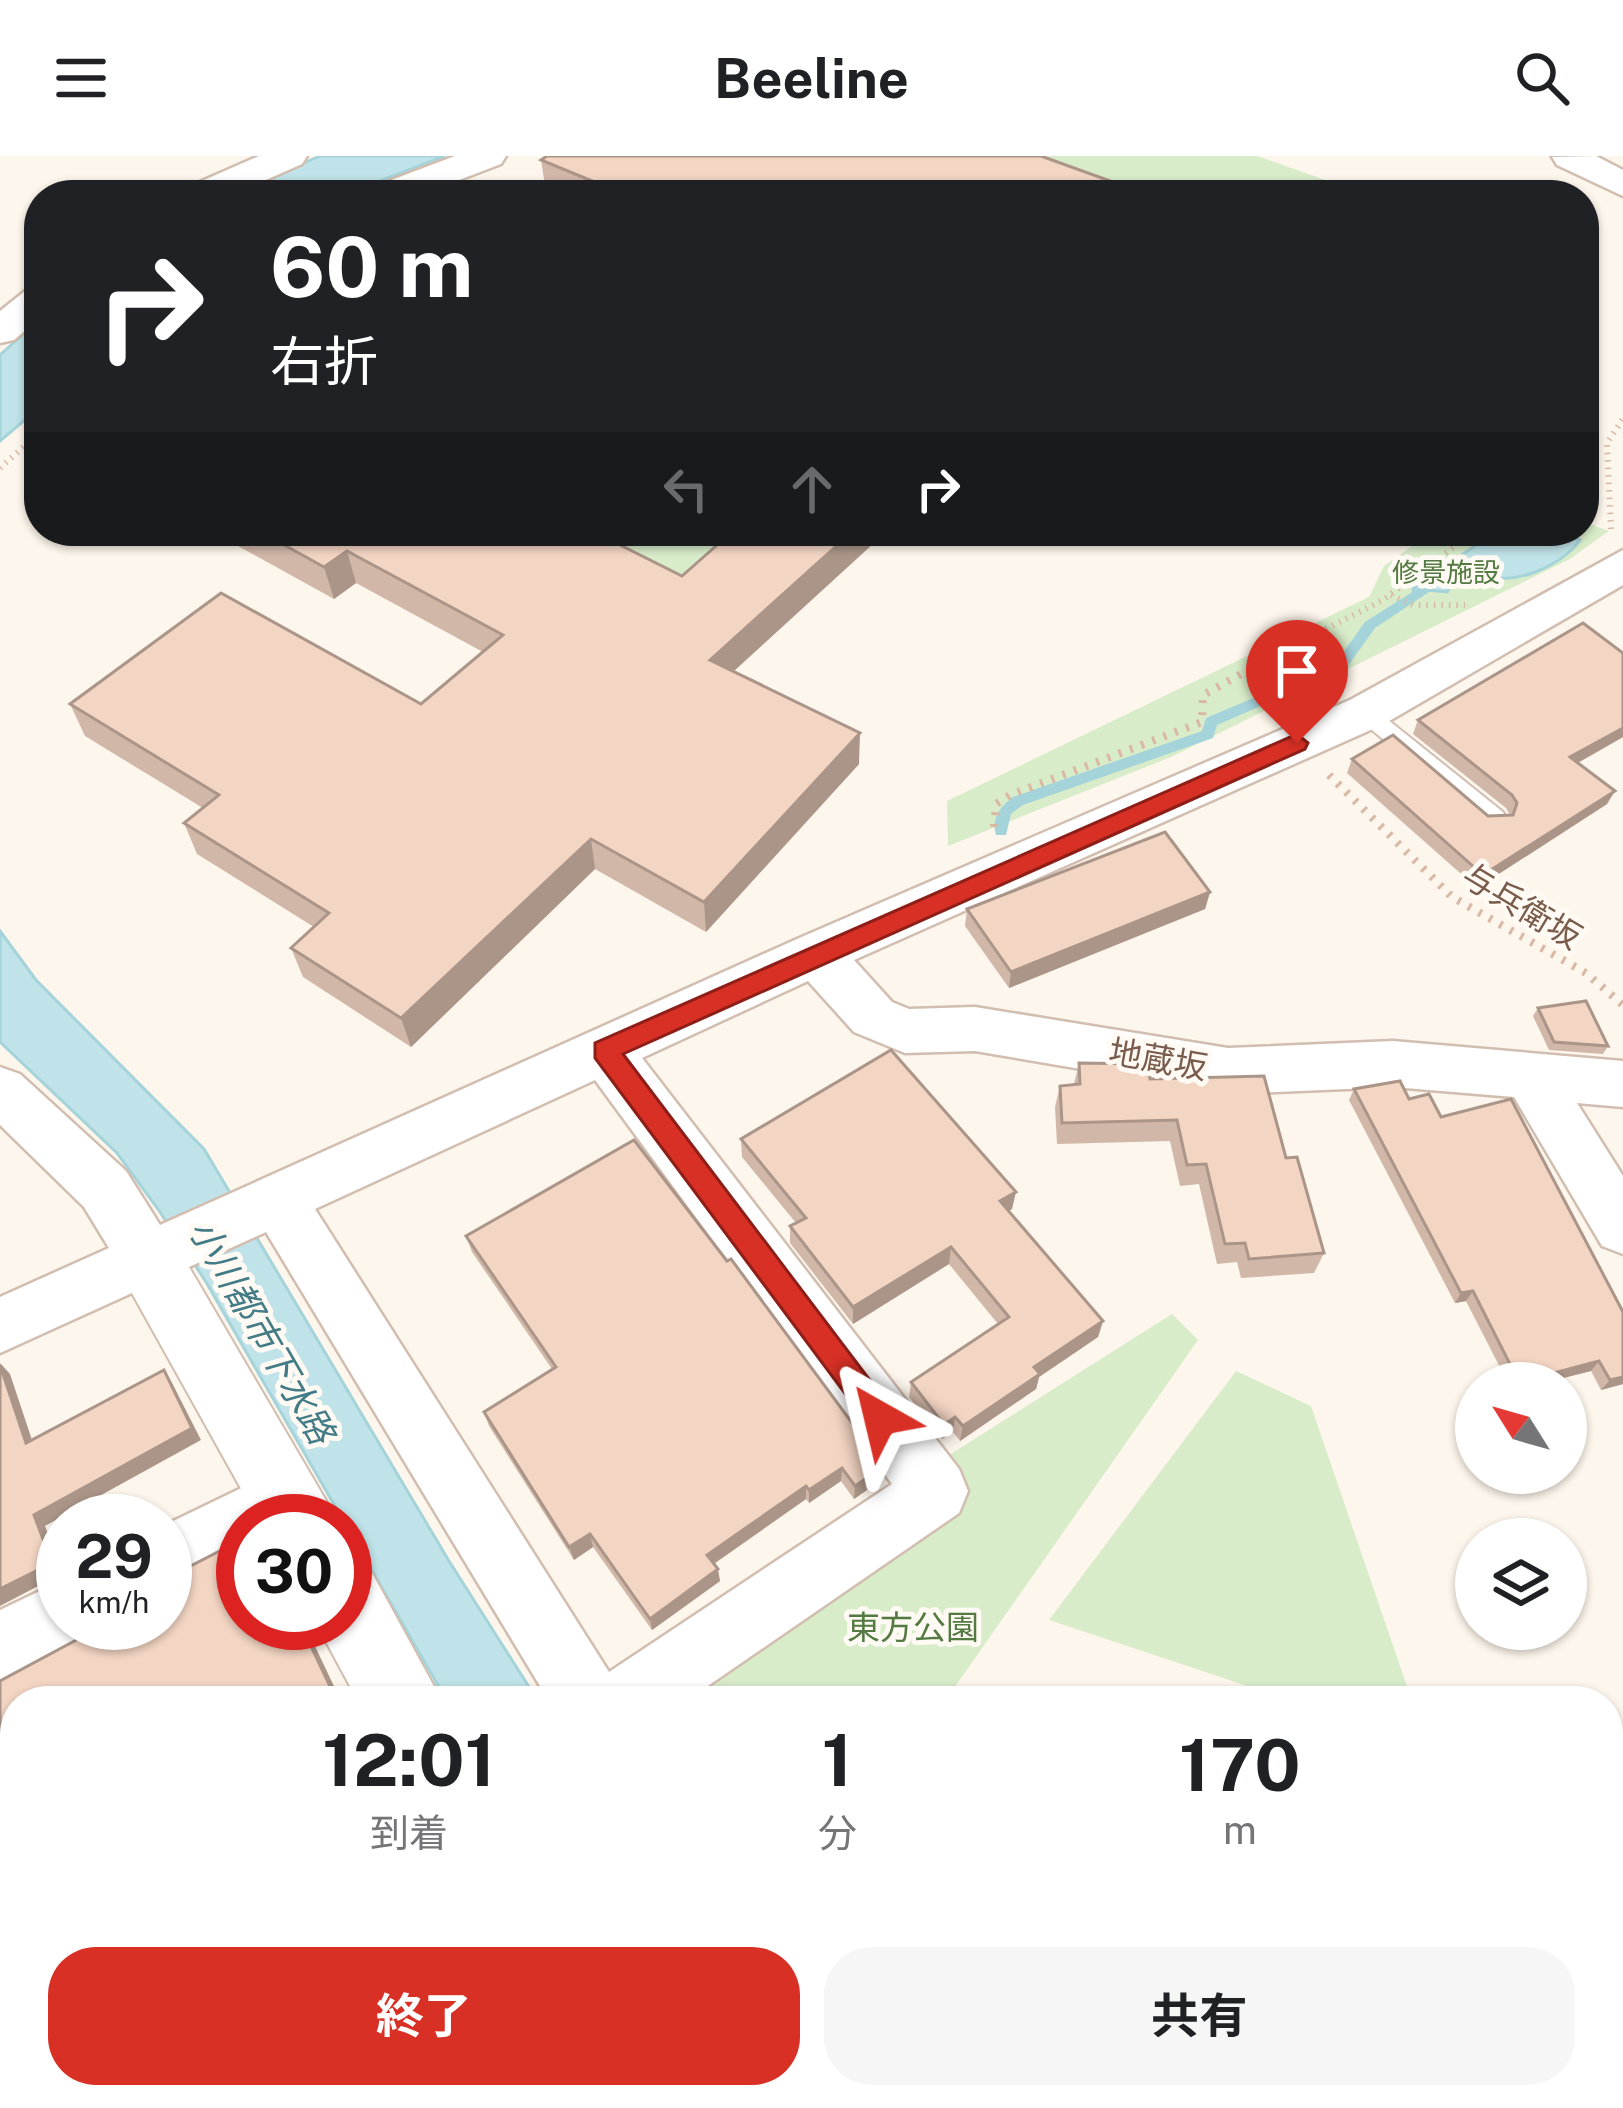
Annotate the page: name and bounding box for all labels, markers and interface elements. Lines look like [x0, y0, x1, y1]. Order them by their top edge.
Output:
icon: menu [48, 45, 114, 111]
icon: search [1509, 45, 1575, 111]
text: Beeline [714, 47, 909, 110]
text: 60 m [270, 217, 474, 316]
icon: right [72, 228, 228, 384]
text: 右折 [270, 330, 378, 393]
icon: left [653, 456, 719, 522]
icon: ahead [779, 456, 845, 522]
icon: right [905, 456, 971, 522]
park label: 修景施設 [1392, 556, 1500, 588]
pin [1246, 620, 1348, 743]
icon: arrive [1264, 638, 1330, 704]
street label: 与兵衛坂 [1456, 856, 1588, 956]
street label: 地蔵坂 [1106, 1032, 1210, 1086]
water label: 小川都市下水路 [181, 1211, 345, 1453]
position arrow [817, 1355, 943, 1481]
north arrow [1455, 1362, 1587, 1494]
map controls [1455, 1362, 1587, 1650]
speed limit sign: 30 [216, 1494, 372, 1650]
button: layers [1455, 1518, 1587, 1650]
text: 29 [75, 1521, 153, 1592]
text: km/h [79, 1584, 149, 1620]
park label: 東方公園 [847, 1608, 979, 1646]
text: 12:01 [322, 1718, 495, 1802]
text: 1 [822, 1718, 853, 1802]
text: 170 [1179, 1723, 1301, 1807]
text: m [1223, 1807, 1257, 1853]
text: 到着 [370, 1810, 448, 1856]
text: 分 [818, 1810, 857, 1856]
button: 終了 [48, 1947, 800, 2085]
button: 共有 [824, 1947, 1575, 2085]

